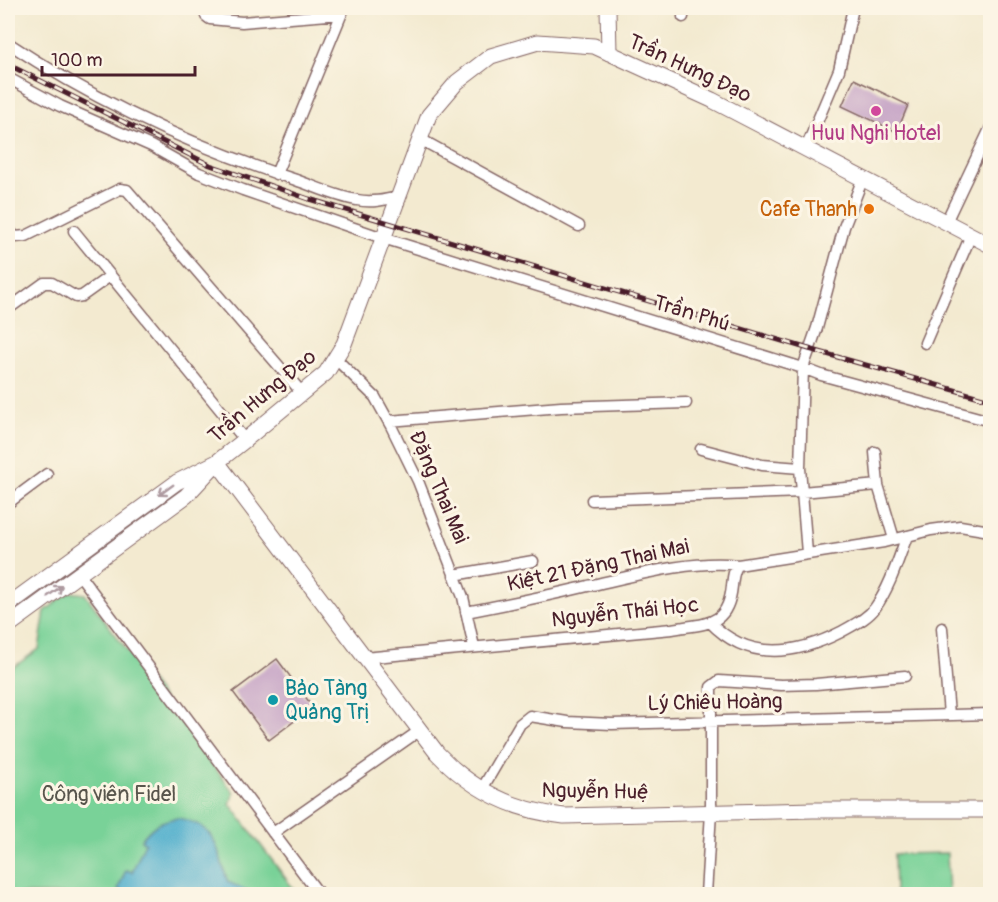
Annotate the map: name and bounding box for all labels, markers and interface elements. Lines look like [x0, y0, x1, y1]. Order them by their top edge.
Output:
street label: Trần Hưng Đạo [624, 27, 756, 109]
scale bar [42, 39, 195, 77]
text: 100 m [51, 49, 103, 72]
marker: Huu Nghi Hotel [869, 104, 883, 118]
place label: Huu Nghi Hotel [811, 120, 941, 147]
place label: Cafe Thanh [760, 196, 857, 223]
marker: Cafe Thanh [862, 202, 876, 216]
street label: Trần Phú [651, 288, 733, 338]
street label: Trần Hưng Đạo [202, 343, 322, 449]
street label: Đặng Thai Mai [403, 427, 475, 548]
one-way arrow [158, 484, 174, 496]
street label: Kiệt 21 Đặng Thai Mai [505, 533, 692, 598]
one-way arrow [46, 585, 62, 598]
street label: Nguyễn Thái Học [550, 591, 700, 634]
place label: Bảo Tàng Quảng Trị [285, 675, 370, 726]
street label: Lý Chiêu Hoàng [647, 688, 783, 717]
marker: Bảo Tàng Quảng Trị [266, 693, 280, 707]
street label: Nguyễn Huệ [541, 777, 649, 806]
park label: Công viên Fidel [42, 781, 176, 808]

